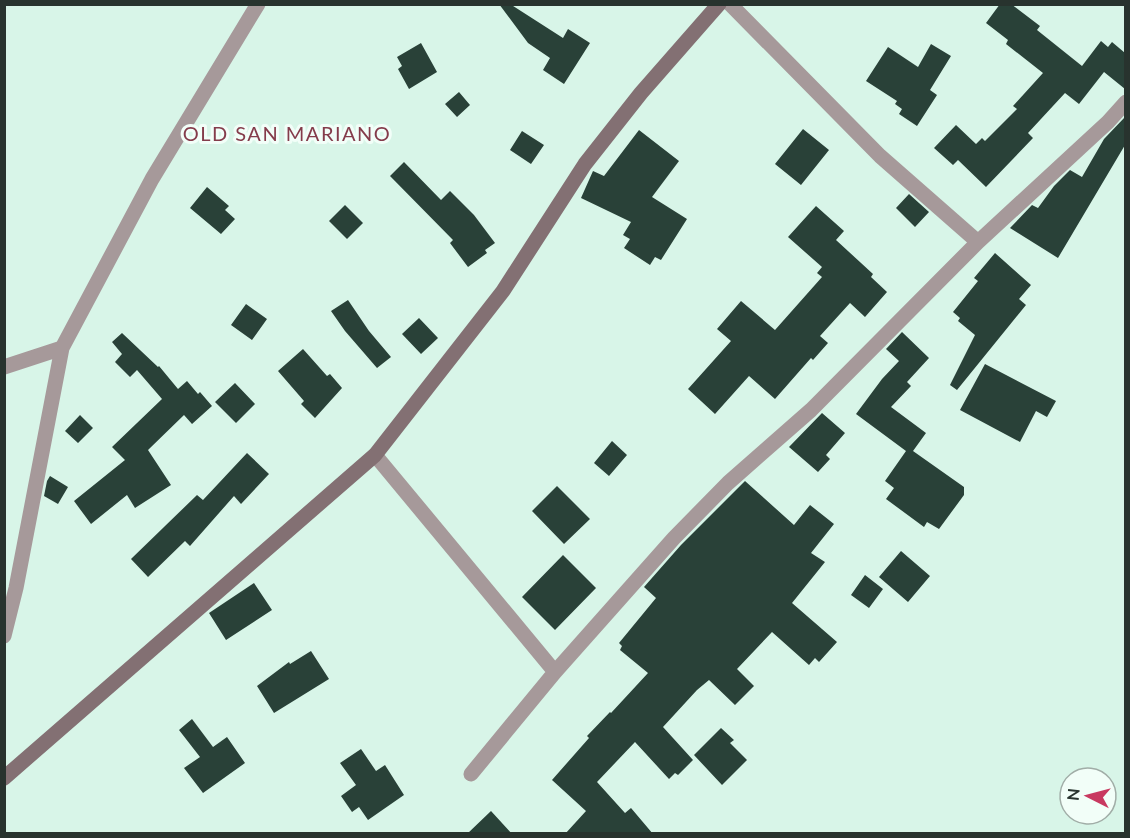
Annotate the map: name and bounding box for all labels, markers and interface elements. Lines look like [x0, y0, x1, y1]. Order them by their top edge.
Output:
district label: OLD SAN MARIANO [183, 121, 391, 145]
north arrow [1058, 766, 1118, 826]
text: N [1062, 787, 1083, 802]

